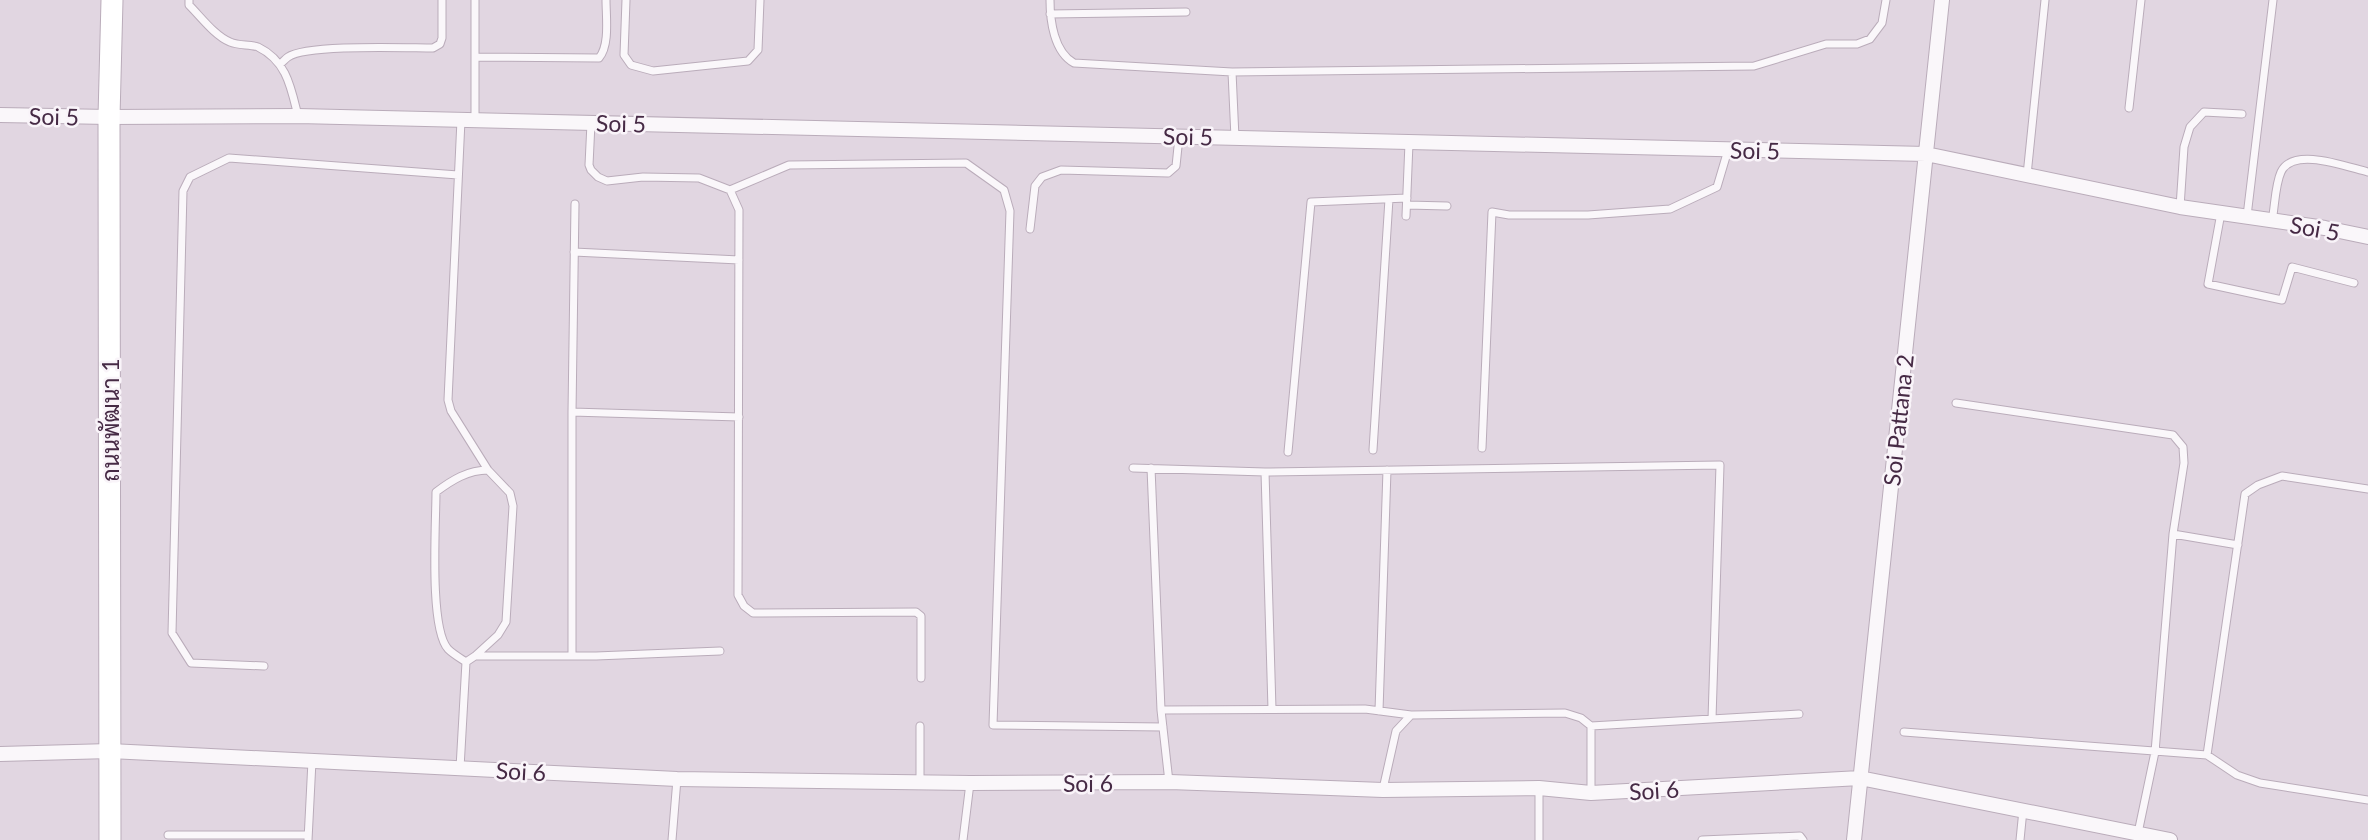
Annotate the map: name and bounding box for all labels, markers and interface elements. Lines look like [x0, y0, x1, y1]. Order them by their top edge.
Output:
street label: Soi 5 [29, 102, 79, 130]
street label: Soi 5 [596, 109, 646, 137]
street label: Soi 5 [1163, 122, 1213, 150]
street label: Soi 5 [1730, 136, 1780, 164]
street label: Soi 5 [2288, 210, 2342, 246]
street label: Soi Pattana 2 [1877, 353, 1919, 487]
street label: ถนนพัฒนา 1 [96, 358, 124, 482]
street label: Soi 6 [495, 756, 547, 786]
street label: Soi 6 [1063, 769, 1113, 797]
street label: Soi 6 [1628, 775, 1680, 805]

